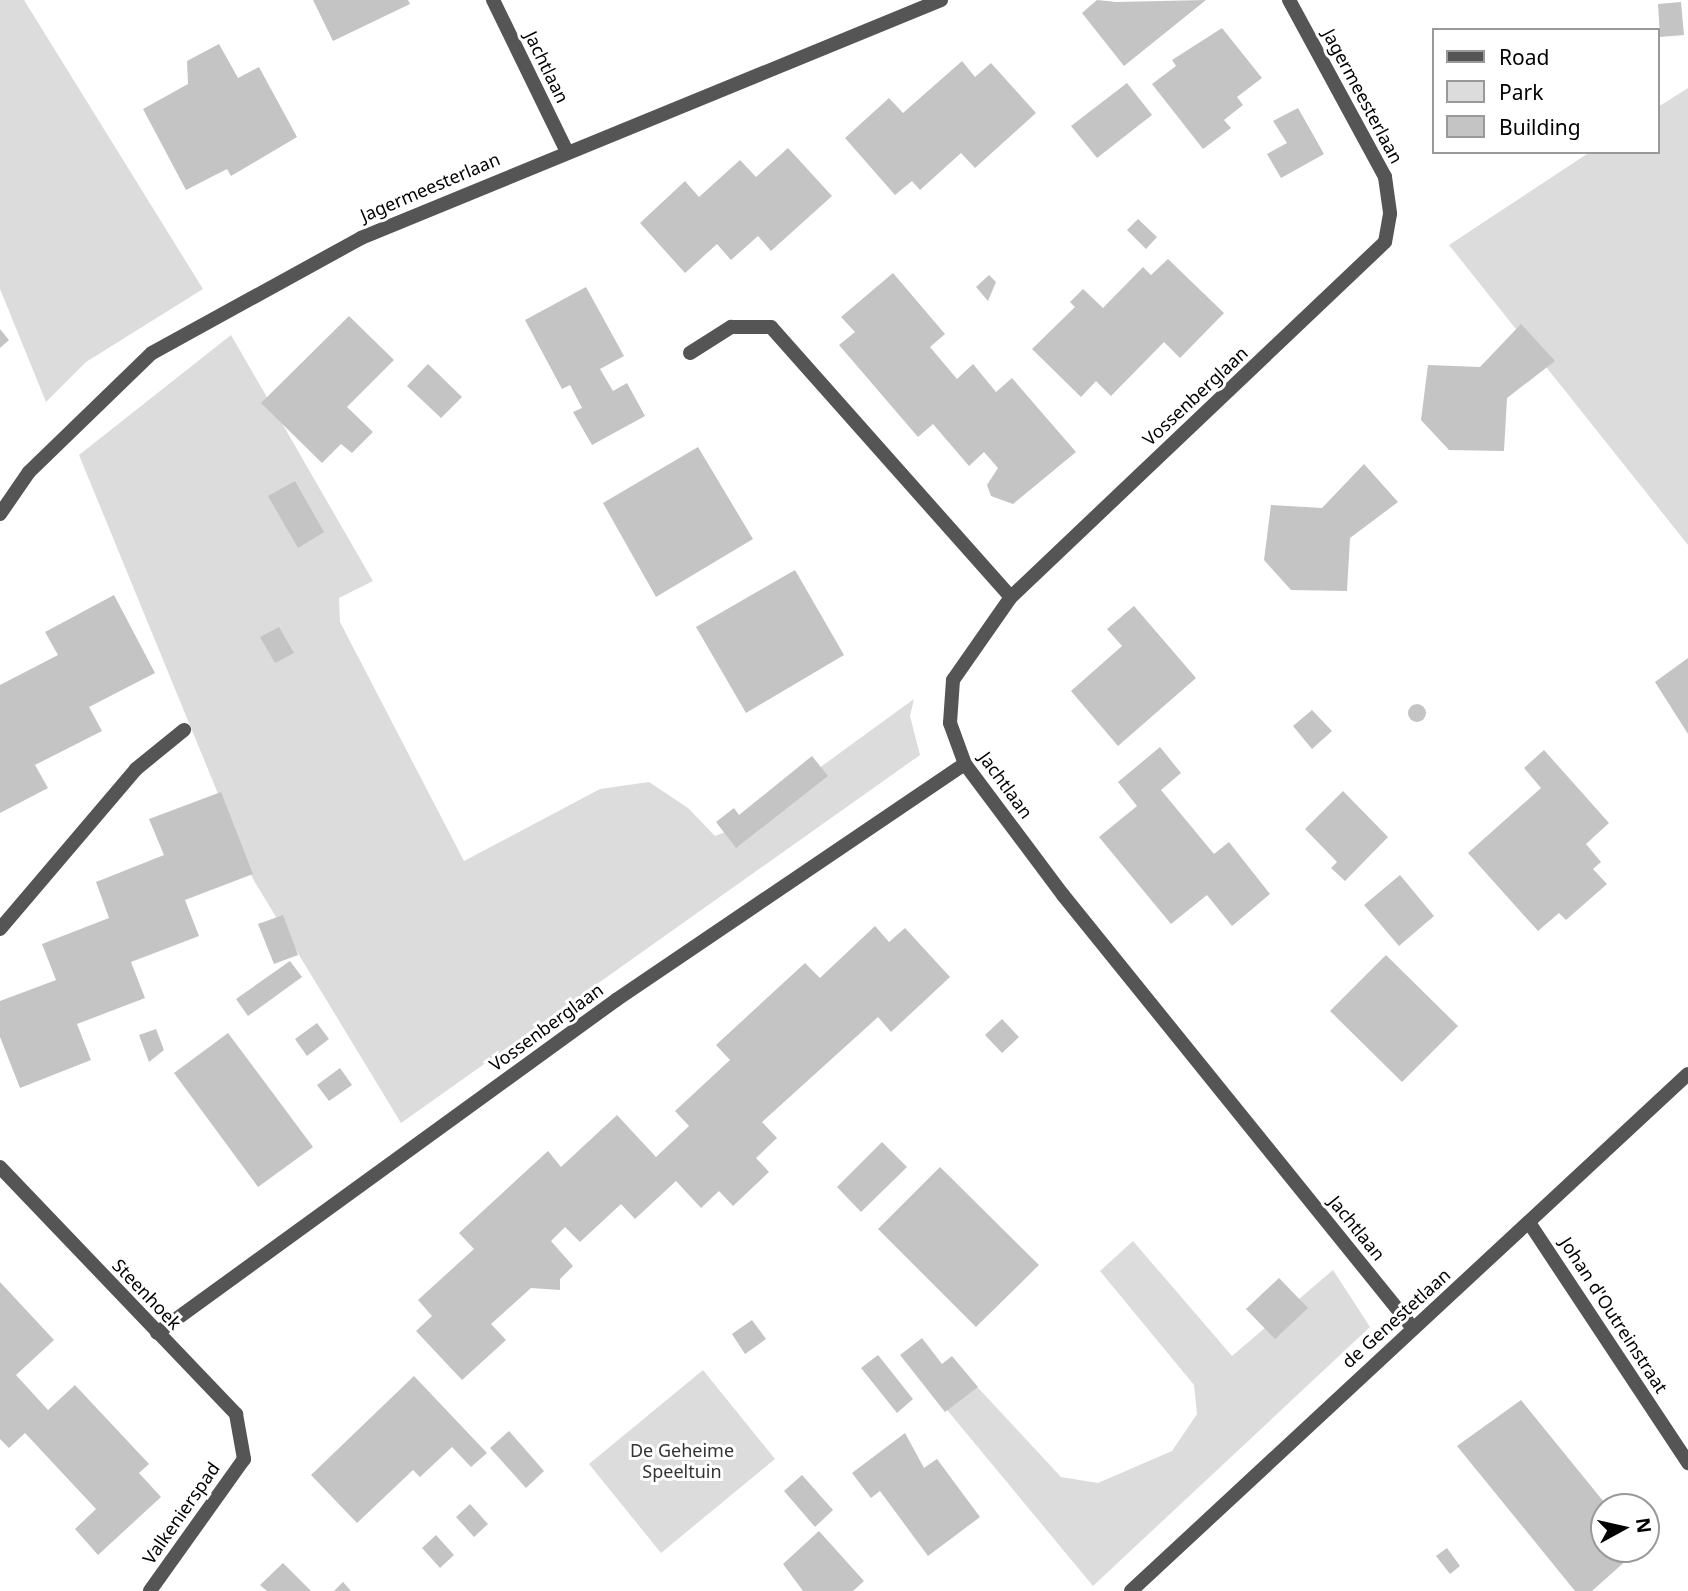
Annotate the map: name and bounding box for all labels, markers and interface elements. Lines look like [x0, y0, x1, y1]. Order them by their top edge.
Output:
street label: Jagermeesterlaan [1318, 25, 1408, 167]
street label: Jachtlaan [520, 28, 574, 106]
legend [1432, 28, 1660, 154]
text: Road [1499, 43, 1549, 71]
text: Park [1499, 78, 1543, 106]
text: Building [1499, 113, 1581, 141]
street label: Jagermeesterlaan [357, 148, 503, 226]
street label: Vossenberglaan [1138, 342, 1252, 450]
street label: Jachtlaan [975, 747, 1037, 823]
street label: Vossenberglaan [485, 978, 607, 1076]
street label: Jachtlaan [1324, 1191, 1390, 1265]
street label: Johan d'Outreinstraat [1556, 1233, 1672, 1397]
street label: Steenhoek [108, 1254, 186, 1334]
street label: de Genestetlaan [1337, 1264, 1455, 1372]
park label: De Geheime Speeltuin [630, 1440, 734, 1482]
street label: Valkenierspad [138, 1458, 224, 1568]
north arrow [1590, 1493, 1660, 1563]
text: N [1630, 1516, 1658, 1535]

